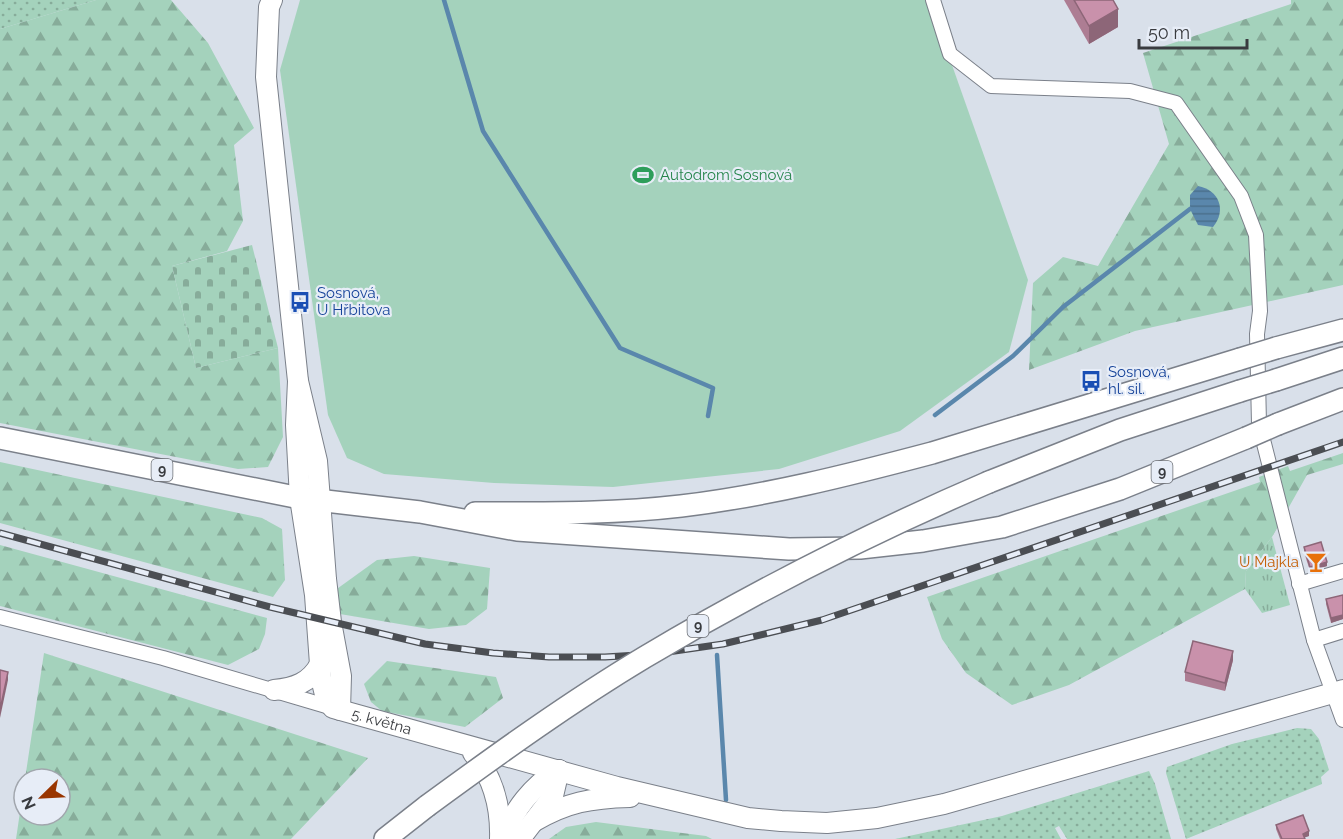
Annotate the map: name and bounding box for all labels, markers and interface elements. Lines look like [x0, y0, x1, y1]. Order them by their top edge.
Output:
scale bar [1139, 12, 1247, 50]
text: 50 m [1148, 22, 1190, 43]
sports icon: Autodrom Sosnová [631, 163, 655, 187]
place label: Autodrom Sosnová [660, 166, 792, 184]
place label: Sosnová, U Hřbitova [317, 284, 391, 319]
bus stop icon: Sosnová, U Hřbitova [288, 290, 312, 314]
place label: Sosnová, hl. sil. [1108, 363, 1170, 398]
bus stop icon: Sosnová, hl. sil. [1079, 369, 1103, 393]
road number: 9 [152, 459, 172, 481]
road number: 9 [1152, 461, 1172, 483]
bar icon: U Majkla [1304, 550, 1328, 574]
place label: U Majkla [1239, 553, 1299, 571]
road number: 9 [688, 615, 708, 637]
street label: 5. května [350, 705, 414, 738]
north arrow [12, 767, 72, 827]
text: N [18, 793, 40, 812]

